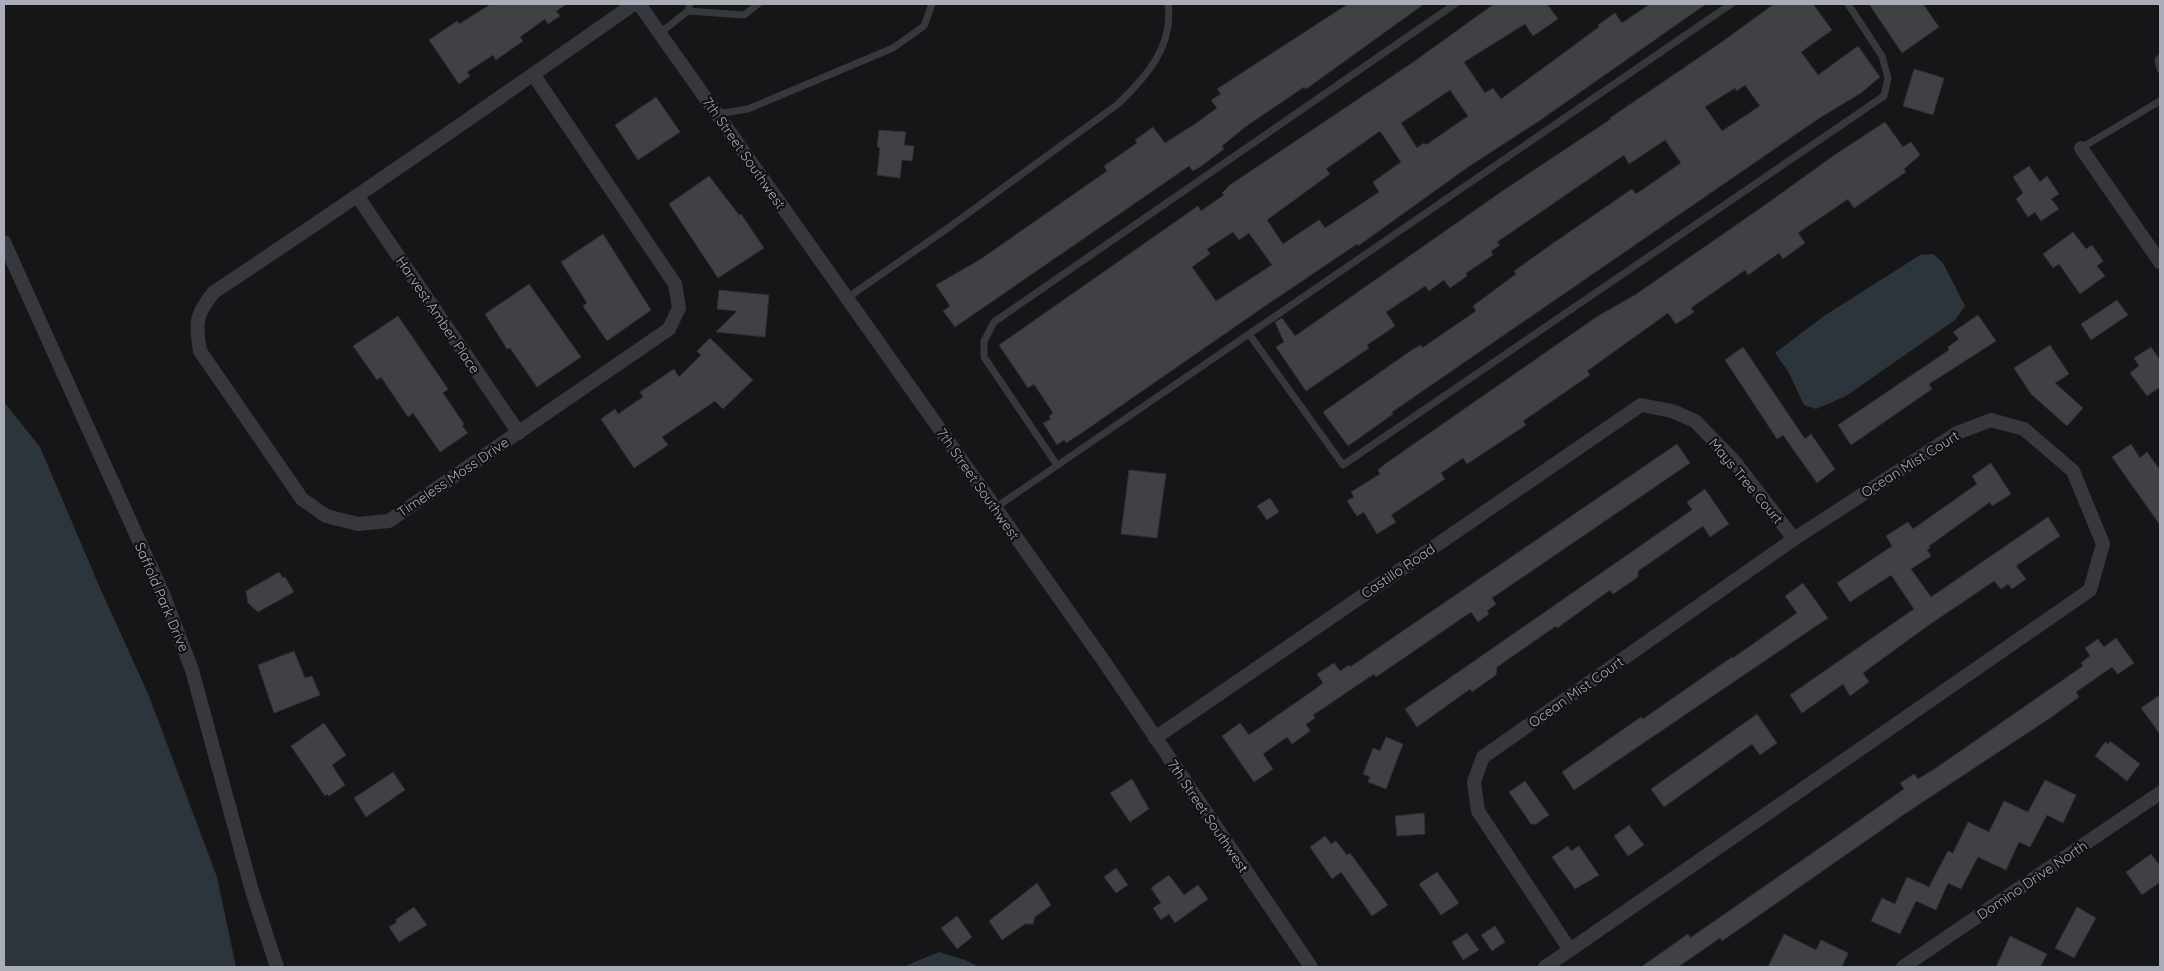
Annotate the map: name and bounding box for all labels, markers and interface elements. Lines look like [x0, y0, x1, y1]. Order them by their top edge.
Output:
street label: 7th Street Southwest [699, 94, 790, 213]
street label: Harvest Amber Place [392, 253, 484, 377]
street label: 7th Street Southwest [933, 425, 1024, 544]
street label: Ocean Mist Court [1858, 427, 1962, 501]
street label: Timeless Moss Drive [394, 433, 512, 521]
street label: Mays Tree Court [1705, 434, 1787, 528]
street label: Saffold Park Drive [131, 539, 193, 655]
street label: Castillo Road [1358, 540, 1438, 602]
street label: Ocean Mist Court [1525, 652, 1627, 731]
street label: 7th Street Southwest [1163, 756, 1253, 876]
street label: Domino Drive North [1973, 836, 2091, 924]

